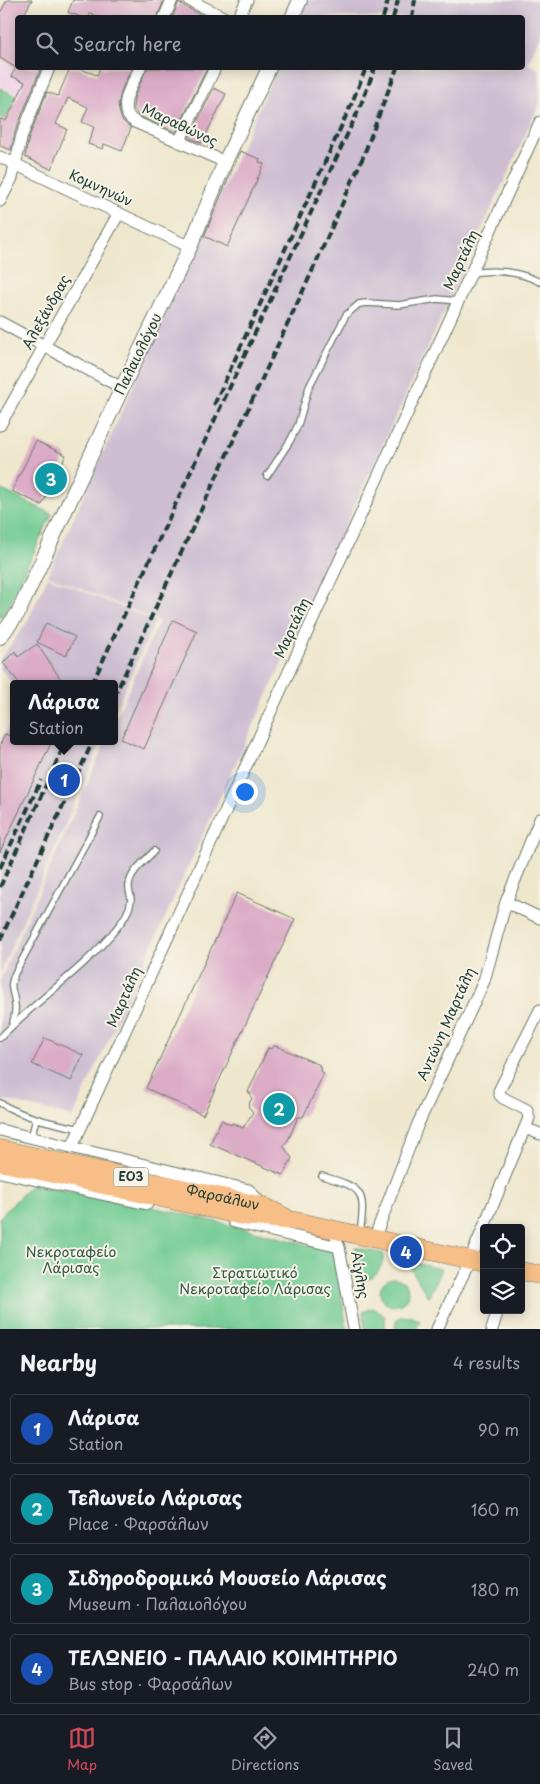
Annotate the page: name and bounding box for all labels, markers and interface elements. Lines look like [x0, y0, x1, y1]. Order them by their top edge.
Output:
search box [15, 15, 525, 70]
icon: search [33, 29, 61, 57]
text: Search here [73, 29, 182, 57]
street label: Μαραθώνος [139, 98, 222, 151]
street label: Κομνηνών [66, 164, 137, 211]
street label: Μαρτάλη [437, 226, 484, 293]
street label: Αλεξάνδρας [16, 271, 75, 353]
street label: Παλαιολόγου [109, 309, 166, 398]
pin: 3 [35, 460, 67, 498]
street label: Μαρτάλη [268, 594, 315, 661]
popup [10, 680, 118, 745]
text: Λάρισα [28, 687, 100, 715]
text: Station [28, 715, 84, 739]
pin: 1 [48, 761, 80, 799]
your location [232, 779, 258, 805]
street label: Μαρτάλη [101, 963, 146, 1031]
street label: Αντώνη Μαρτάλη [411, 964, 480, 1084]
pin: 2 [263, 1090, 295, 1128]
road number: ΕΟ3 [114, 1168, 148, 1186]
street label: Φαρσάλων [184, 1179, 262, 1215]
map controls [480, 1224, 525, 1314]
button: locate [480, 1224, 525, 1269]
pin: 4 [390, 1233, 422, 1271]
park label: Νεκροταφείο Λάρισας [26, 1241, 116, 1278]
street label: Αίγλης [346, 1249, 375, 1300]
park label: Στρατιωτικό Νεκροταφείο Λάρισας [179, 1262, 331, 1299]
button: layers [480, 1269, 525, 1314]
text: Nearby [20, 1346, 97, 1378]
text: 4 results [453, 1350, 520, 1374]
text: Λάρισα [68, 1403, 139, 1431]
text: 1 [33, 1417, 41, 1441]
text: 90 m [478, 1417, 519, 1441]
text: Station [68, 1431, 123, 1455]
text: Τελωνείο Λάρισας [68, 1483, 242, 1511]
text: 2 [31, 1497, 43, 1521]
text: 160 m [471, 1497, 519, 1521]
text: Place · Φαρσάλων [68, 1511, 209, 1535]
text: Σιδηροδρομικό Μουσείο Λάρισας [68, 1563, 387, 1591]
text: 3 [32, 1577, 42, 1601]
text: 180 m [471, 1577, 519, 1601]
text: Museum · Παλαιολόγου [68, 1591, 247, 1615]
text: ΤΕΛΩΝΕΙΟ - ΠΑΛΑΙΟ ΚΟΙΜΗΤΗΡΙΟ [68, 1643, 398, 1671]
text: 4 [32, 1657, 42, 1681]
text: 240 m [467, 1657, 519, 1681]
text: Bus stop · Φαρσάλων [68, 1671, 233, 1695]
tab: Map [67, 1724, 97, 1775]
tab: Directions [231, 1724, 299, 1775]
tab: Saved [433, 1724, 473, 1775]

